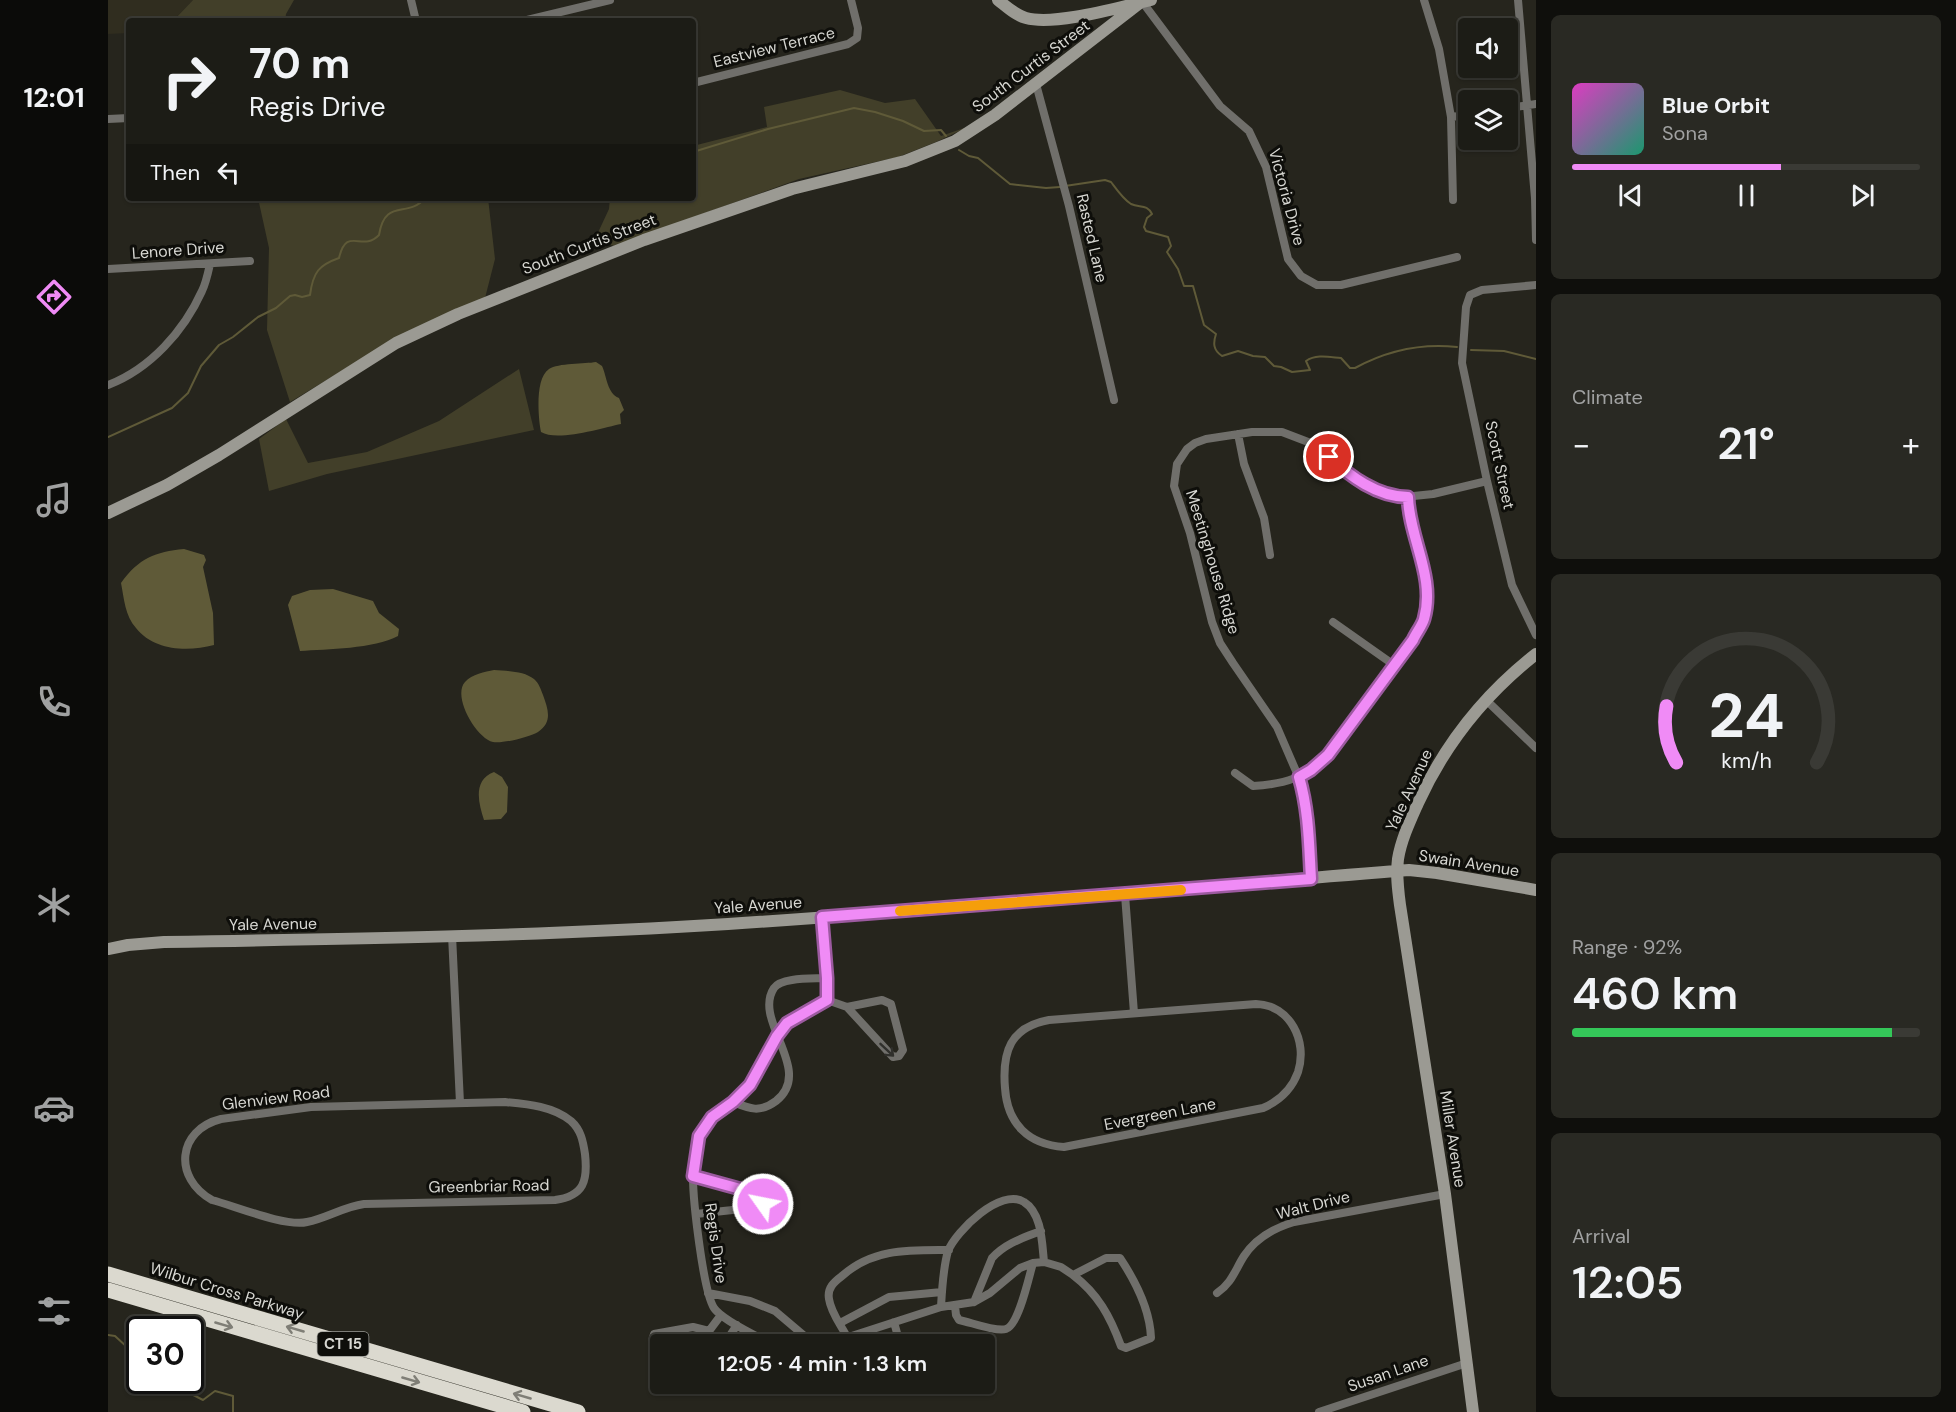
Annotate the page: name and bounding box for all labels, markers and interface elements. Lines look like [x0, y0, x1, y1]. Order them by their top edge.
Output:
street label: South Curtis Street [968, 15, 1094, 117]
map controls [1458, 18, 1518, 150]
button: sound [1458, 18, 1518, 78]
street label: Eastview Terrace [711, 22, 837, 72]
text: 70 m [249, 36, 350, 91]
icon: right [150, 42, 228, 120]
text: 12:01 [23, 80, 85, 115]
text: Regis Drive [249, 89, 386, 124]
button: layers [1458, 90, 1518, 150]
text: Blue Orbit [1662, 91, 1770, 120]
text: Sona [1662, 120, 1708, 146]
street label: Victoria Drive [1264, 146, 1310, 248]
icon: left [212, 156, 245, 189]
text: Then [150, 158, 200, 187]
icon: previous [1614, 179, 1647, 212]
icon: pause [1730, 179, 1763, 212]
icon: next [1846, 179, 1879, 212]
street label: Rasted Lane [1072, 192, 1112, 284]
street label: South Curtis Street [519, 209, 659, 279]
street label: Lenore Drive [131, 236, 225, 264]
icon: directions [33, 276, 75, 318]
text: Climate [1572, 384, 1643, 410]
text: 21° [1717, 414, 1775, 473]
street label: Scott Street [1480, 419, 1520, 511]
text: − [1572, 423, 1590, 466]
text: + [1902, 423, 1920, 466]
pin [1303, 431, 1354, 482]
icon: arrive [1312, 440, 1345, 473]
icon: music [33, 479, 75, 521]
street label: Meetinghouse Ridge [1181, 487, 1245, 637]
text: 24 [1708, 675, 1784, 756]
icon: phone [33, 681, 75, 723]
street label: Yale Avenue [1381, 746, 1437, 834]
text: km/h [1721, 747, 1771, 775]
street label: Swain Avenue [1417, 845, 1521, 881]
icon: climate [33, 884, 75, 926]
street label: Yale Avenue [713, 891, 803, 919]
street label: Yale Avenue [229, 913, 317, 935]
text: Range · 92% [1572, 934, 1682, 960]
text: 460 km [1572, 964, 1738, 1023]
one-way arrow [879, 1042, 894, 1057]
street label: Glenview Road [221, 1081, 331, 1115]
icon: car [33, 1087, 75, 1129]
street label: Miller Avenue [1435, 1089, 1471, 1189]
street label: Evergreen Lane [1102, 1093, 1218, 1135]
position arrow [731, 1172, 795, 1236]
street label: Greenbriar Road [428, 1174, 550, 1198]
street label: Walt Drive [1274, 1186, 1352, 1224]
street label: Regis Drive [700, 1201, 732, 1285]
text: Arrival [1572, 1223, 1630, 1249]
text: 12:05 [1572, 1253, 1684, 1312]
street label: Wilbur Cross Parkway [147, 1258, 307, 1324]
icon: filters [33, 1290, 75, 1332]
speed limit sign: 30 [126, 1316, 204, 1394]
one-way arrow [214, 1320, 233, 1331]
one-way arrow [286, 1323, 305, 1335]
road number: CT 15 [318, 1332, 368, 1356]
text: 12:05 · 4 min · 1.3 km [718, 1349, 927, 1378]
street label: Susan Lane [1345, 1349, 1431, 1397]
one-way arrow [402, 1375, 421, 1386]
one-way arrow [513, 1390, 532, 1401]

